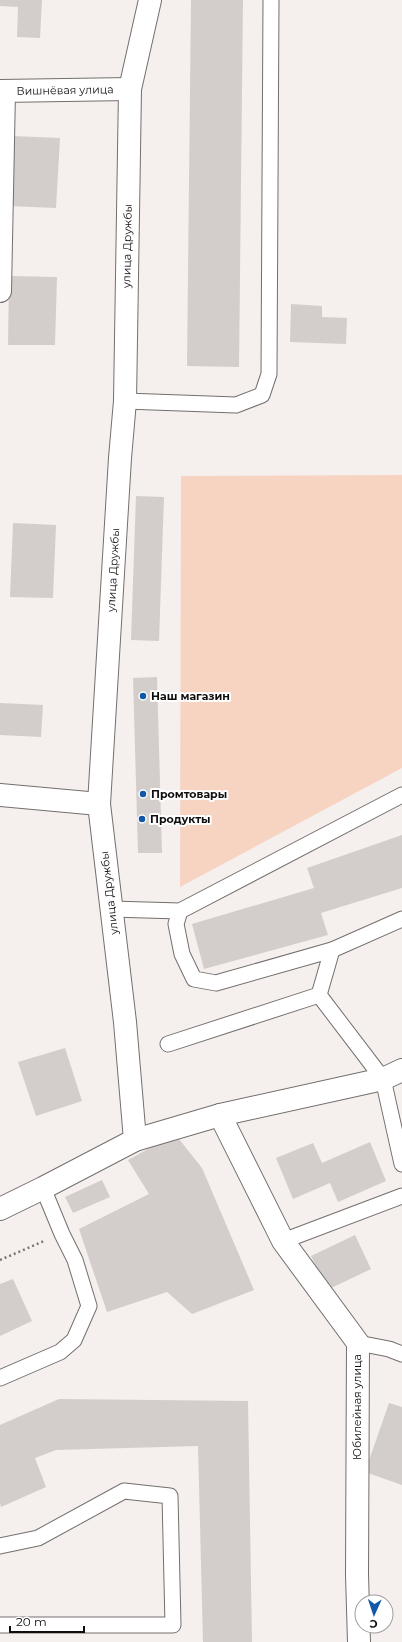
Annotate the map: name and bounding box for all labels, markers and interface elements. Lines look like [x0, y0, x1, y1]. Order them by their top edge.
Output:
street label: Вишнёвая улица [16, 82, 114, 98]
street label: улица Дружбы [119, 204, 135, 289]
street label: улица Дружбы [104, 528, 122, 613]
place label: Наш магазин [151, 689, 230, 703]
marker: Наш магазин [138, 691, 148, 701]
place label: Промтовары [151, 787, 227, 801]
marker: Промтовары [138, 789, 148, 799]
place label: Продукты [150, 812, 210, 826]
marker: Продукты [137, 814, 147, 824]
street label: улица Дружбы [97, 850, 121, 937]
street label: Юбилейная улица [350, 1354, 364, 1460]
north arrow [354, 1594, 394, 1634]
scale bar [10, 1608, 84, 1634]
text: 20 m [16, 1614, 47, 1629]
text: С [369, 1617, 378, 1631]

